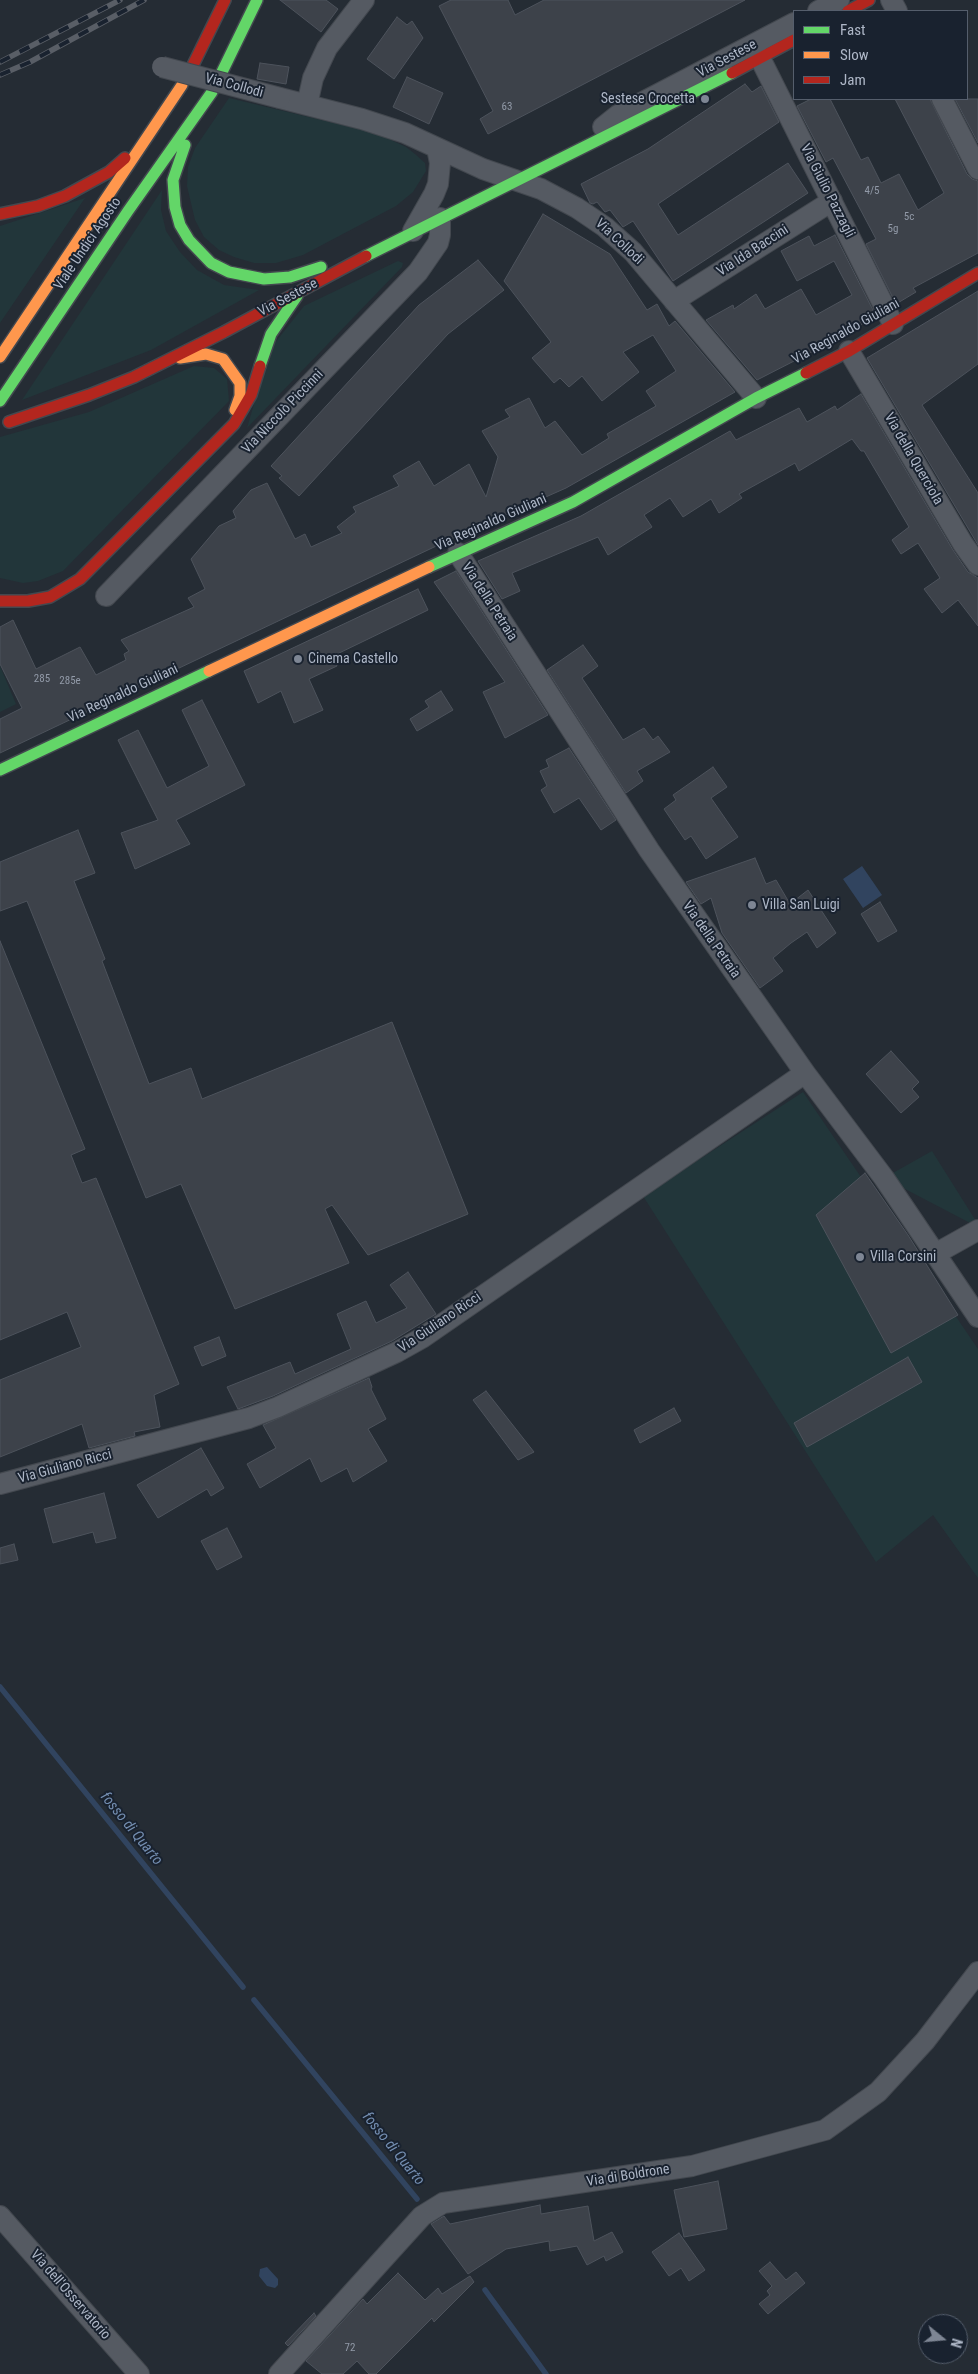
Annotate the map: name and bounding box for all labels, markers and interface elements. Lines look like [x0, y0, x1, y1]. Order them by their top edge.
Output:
legend [793, 10, 968, 100]
text: Fast [840, 21, 865, 39]
street label: Via Sestese [694, 36, 760, 82]
text: Slow [840, 46, 869, 64]
street label: Via Collodi [203, 70, 265, 102]
text: Jam [840, 71, 866, 89]
place label: Sestese Crocetta [601, 91, 695, 107]
marker: Sestese Crocetta [699, 93, 711, 105]
house number: 63 [502, 100, 512, 114]
street label: Via Giulio Pazzagli [796, 141, 858, 241]
house number: 4/5 [865, 184, 879, 198]
street label: Viale Undici Agosto [51, 195, 125, 293]
house number: 5c [904, 210, 914, 224]
street label: Via Collodi [591, 216, 647, 268]
street label: Via Ida Baccini [714, 222, 792, 280]
house number: 5g [888, 222, 898, 236]
street label: Via Sestese [255, 275, 321, 321]
street label: Via Reginaldo Giuliani [789, 295, 903, 369]
street label: Via Niccolò Piccinni [239, 367, 327, 457]
street label: Via della Querciola [880, 410, 946, 508]
street label: Via Reginaldo Giuliani [433, 491, 549, 555]
street label: Via della Petraia [457, 560, 521, 644]
place label: Cinema Castello [308, 651, 398, 667]
marker: Cinema Castello [292, 653, 304, 665]
street label: Via Reginaldo Giuliani [65, 661, 181, 727]
house number: 285 [34, 672, 50, 686]
house number: 285e [59, 674, 81, 688]
place label: Villa San Luigi [762, 897, 840, 913]
street label: Via della Petraia [678, 898, 744, 982]
marker: Villa San Luigi [746, 899, 758, 911]
place label: Villa Corsini [870, 1249, 936, 1265]
marker: Villa Corsini [854, 1251, 866, 1263]
street label: Via Giuliano Ricci [395, 1289, 485, 1357]
street label: Via Giuliano Ricci [16, 1446, 114, 1488]
water label: fosso di Quarto [96, 1789, 166, 1869]
water label: fosso di Quarto [358, 2109, 428, 2189]
street label: Via di Boldrone [585, 2161, 671, 2191]
street label: Via dell'Osservatorio [26, 2247, 114, 2343]
north arrow [918, 2314, 968, 2364]
text: N [947, 2337, 965, 2350]
house number: 72 [345, 2341, 355, 2355]

